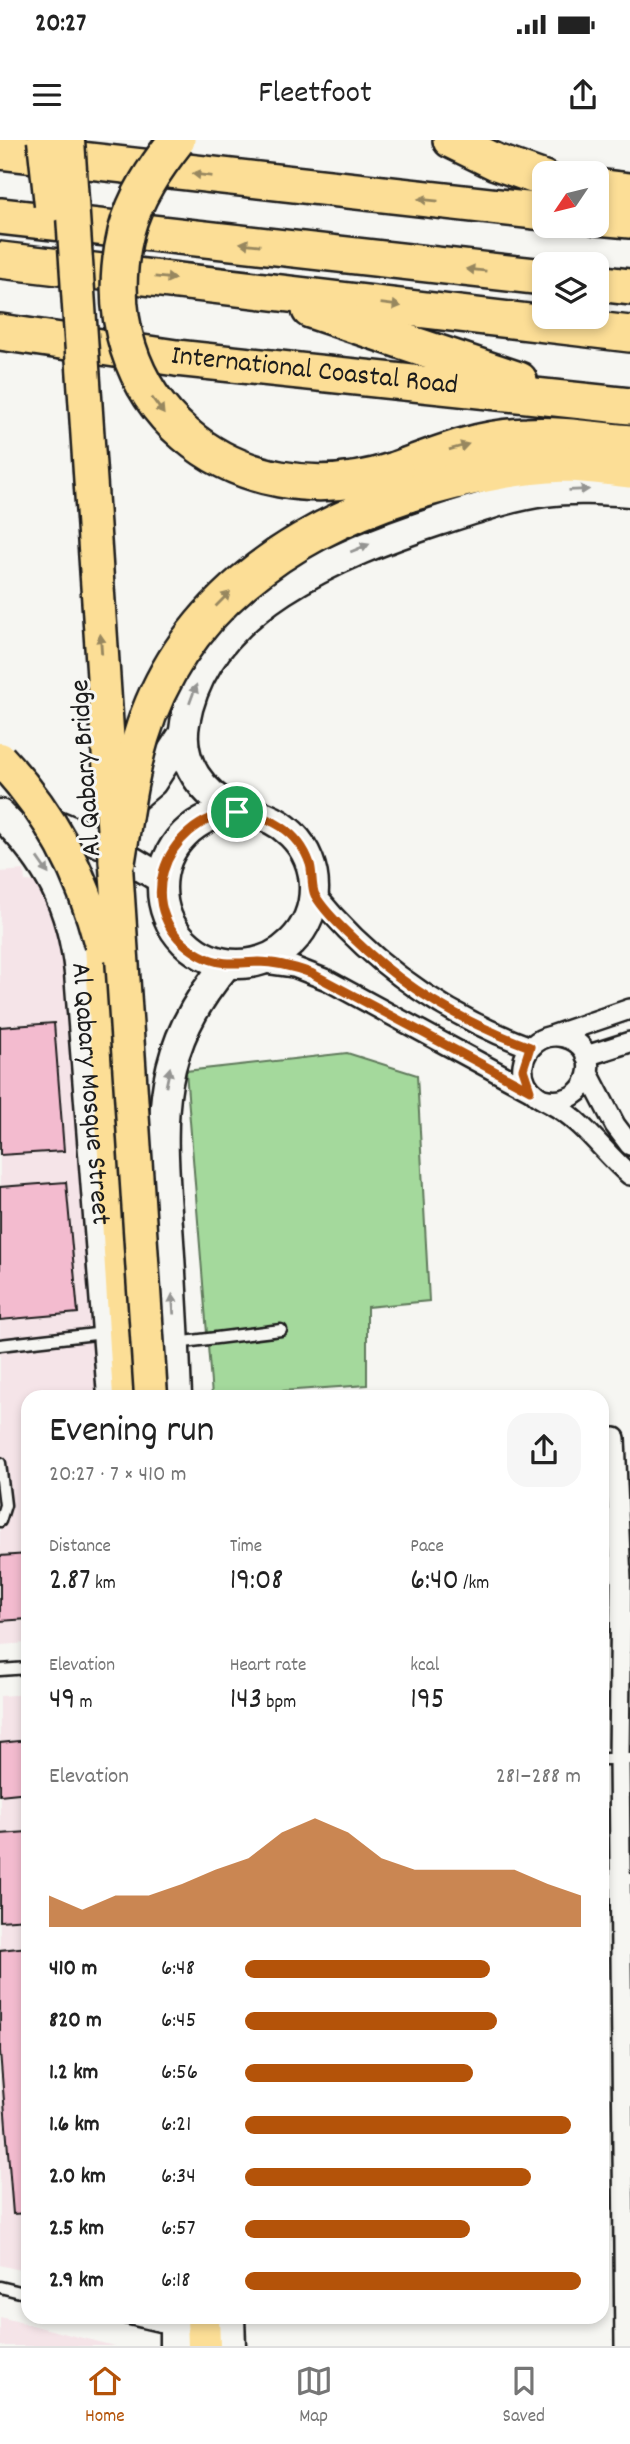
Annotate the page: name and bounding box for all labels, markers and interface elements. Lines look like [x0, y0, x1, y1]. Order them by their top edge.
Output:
text: 20:27 [35, 6, 86, 43]
text: Fleetfoot [258, 72, 372, 118]
icon: menu [28, 76, 66, 114]
icon: share [564, 76, 602, 114]
north arrow [532, 161, 609, 238]
map controls [532, 161, 609, 329]
one-way arrow [190, 169, 212, 180]
one-way arrow [416, 194, 438, 205]
one-way arrow [239, 239, 261, 250]
button: layers [532, 252, 609, 329]
one-way arrow [465, 264, 487, 275]
one-way arrow [154, 273, 176, 284]
one-way arrow [380, 299, 402, 310]
street label: International Coastal Road [168, 337, 460, 408]
one-way arrow [151, 397, 165, 415]
one-way arrow [449, 442, 470, 452]
one-way arrow [568, 484, 590, 495]
one-way arrow [349, 542, 370, 553]
one-way arrow [214, 592, 231, 608]
one-way arrow [96, 633, 107, 655]
street label: Al Qabary Bridge [62, 678, 114, 858]
one-way arrow [188, 684, 199, 705]
pin [207, 782, 267, 842]
icon: arrive [218, 793, 256, 831]
one-way arrow [36, 857, 50, 875]
street label: Al Qabary Mosque Street [58, 960, 119, 1227]
one-way arrow [163, 1066, 174, 1088]
one-way arrow [167, 1293, 178, 1315]
text: Evening run [49, 1405, 214, 1460]
button: share [507, 1413, 581, 1487]
text: 20:27 · 7 × 410 m [49, 1459, 187, 1492]
text: Distance [49, 1534, 111, 1561]
text: Time [230, 1534, 262, 1561]
text: Pace [410, 1534, 444, 1561]
text: 2.87 [49, 1561, 91, 1604]
text: 19:08 [230, 1561, 283, 1604]
text: 6:40 [410, 1561, 459, 1604]
text: km [91, 1571, 116, 1598]
text: /km [459, 1571, 489, 1598]
text: Elevation [49, 1653, 115, 1680]
text: Heart rate [230, 1653, 306, 1680]
text: kcal [410, 1653, 439, 1680]
text: 49 [49, 1680, 75, 1723]
text: 143 [230, 1680, 262, 1723]
text: 195 [410, 1680, 445, 1723]
text: m [75, 1690, 93, 1717]
text: bpm [262, 1690, 296, 1717]
text: Elevation [49, 1761, 129, 1794]
text: 281–288 m [496, 1761, 581, 1794]
text: 410 m [49, 1953, 97, 1986]
text: 6:48 [161, 1953, 195, 1986]
text: 820 m [49, 2005, 102, 2038]
text: 6:45 [161, 2005, 196, 2038]
text: 1.2 km [49, 2057, 98, 2090]
text: 6:56 [161, 2057, 198, 2090]
text: 1.6 km [49, 2109, 100, 2142]
text: 6:21 [161, 2109, 191, 2142]
text: 2.0 km [49, 2161, 106, 2194]
text: 6:34 [161, 2161, 196, 2194]
text: 2.5 km [49, 2213, 104, 2246]
text: 6:57 [161, 2213, 196, 2246]
text: 2.9 km [49, 2265, 104, 2298]
text: 6:18 [161, 2265, 190, 2298]
tab: Home [85, 2362, 125, 2431]
tab: Map [295, 2362, 333, 2431]
tab: Saved [503, 2362, 545, 2431]

